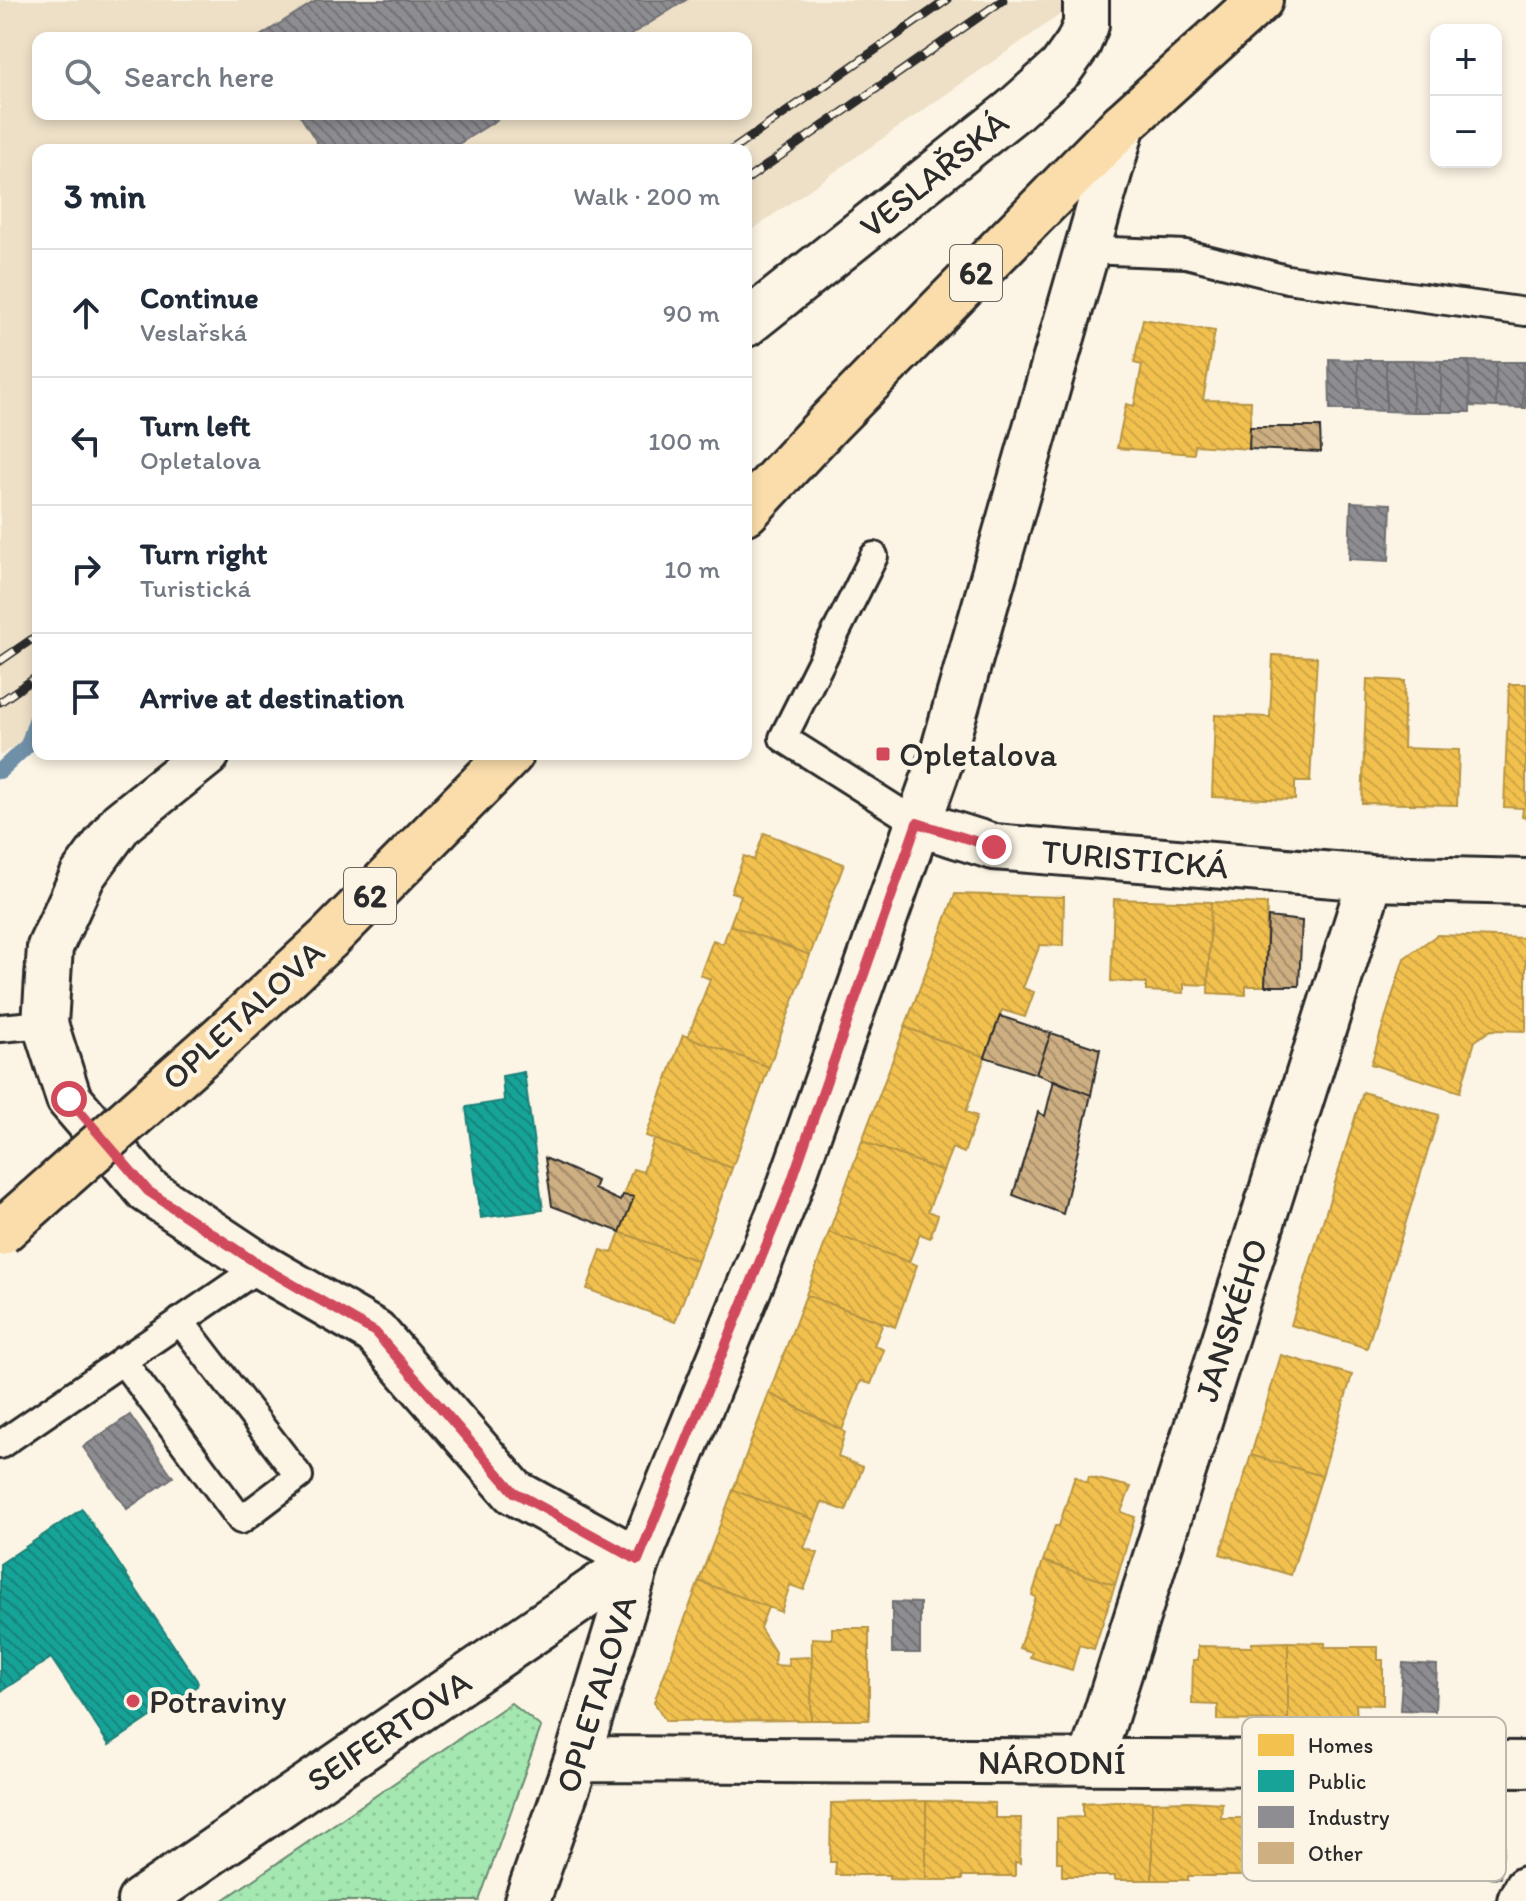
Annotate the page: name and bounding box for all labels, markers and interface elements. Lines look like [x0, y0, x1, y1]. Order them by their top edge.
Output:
map controls [1430, 24, 1502, 168]
button: + [1430, 24, 1502, 96]
search box [32, 32, 752, 120]
icon: search [60, 54, 104, 98]
text: Search here [124, 58, 274, 95]
button: − [1430, 96, 1502, 168]
street label: VESLAŘSKÁ [851, 101, 1017, 246]
text: 3 min [64, 176, 146, 217]
text: Walk · 200 m [573, 180, 720, 212]
road number: 62 [950, 245, 1002, 301]
text: Continue [140, 279, 259, 316]
icon: ahead [64, 291, 108, 335]
text: 90 m [663, 297, 720, 329]
text: Veslařská [140, 316, 247, 348]
text: Turn left [140, 407, 251, 444]
icon: left [64, 419, 108, 463]
text: 100 m [648, 425, 720, 457]
text: Opletalova [140, 444, 261, 476]
text: Turn right [140, 535, 268, 572]
icon: right [64, 547, 108, 591]
text: 10 m [664, 553, 720, 585]
text: Turistická [140, 572, 251, 604]
icon: arrive [64, 675, 108, 719]
text: Arrive at destination [140, 679, 404, 716]
place label: Opletalova [899, 734, 1058, 775]
marker: Opletalova [874, 745, 892, 763]
route end [976, 829, 1012, 865]
street label: TURISTICKÁ [1040, 830, 1231, 888]
road number: 62 [344, 868, 396, 924]
street label: OPLETALOVA [153, 931, 333, 1099]
route start [51, 1081, 87, 1117]
street label: JANSKÉHO [1185, 1234, 1277, 1406]
street label: OPLETALOVA [547, 1590, 646, 1798]
street label: SEIFERTOVA [299, 1661, 479, 1801]
place label: Potraviny [149, 1681, 287, 1722]
marker: Potraviny [124, 1692, 142, 1710]
legend [1242, 1717, 1506, 1881]
text: Homes [1308, 1732, 1373, 1759]
street label: NÁRODNÍ [978, 1742, 1126, 1783]
text: Public [1308, 1768, 1366, 1795]
text: Industry [1308, 1804, 1390, 1831]
text: Other [1308, 1840, 1363, 1867]

